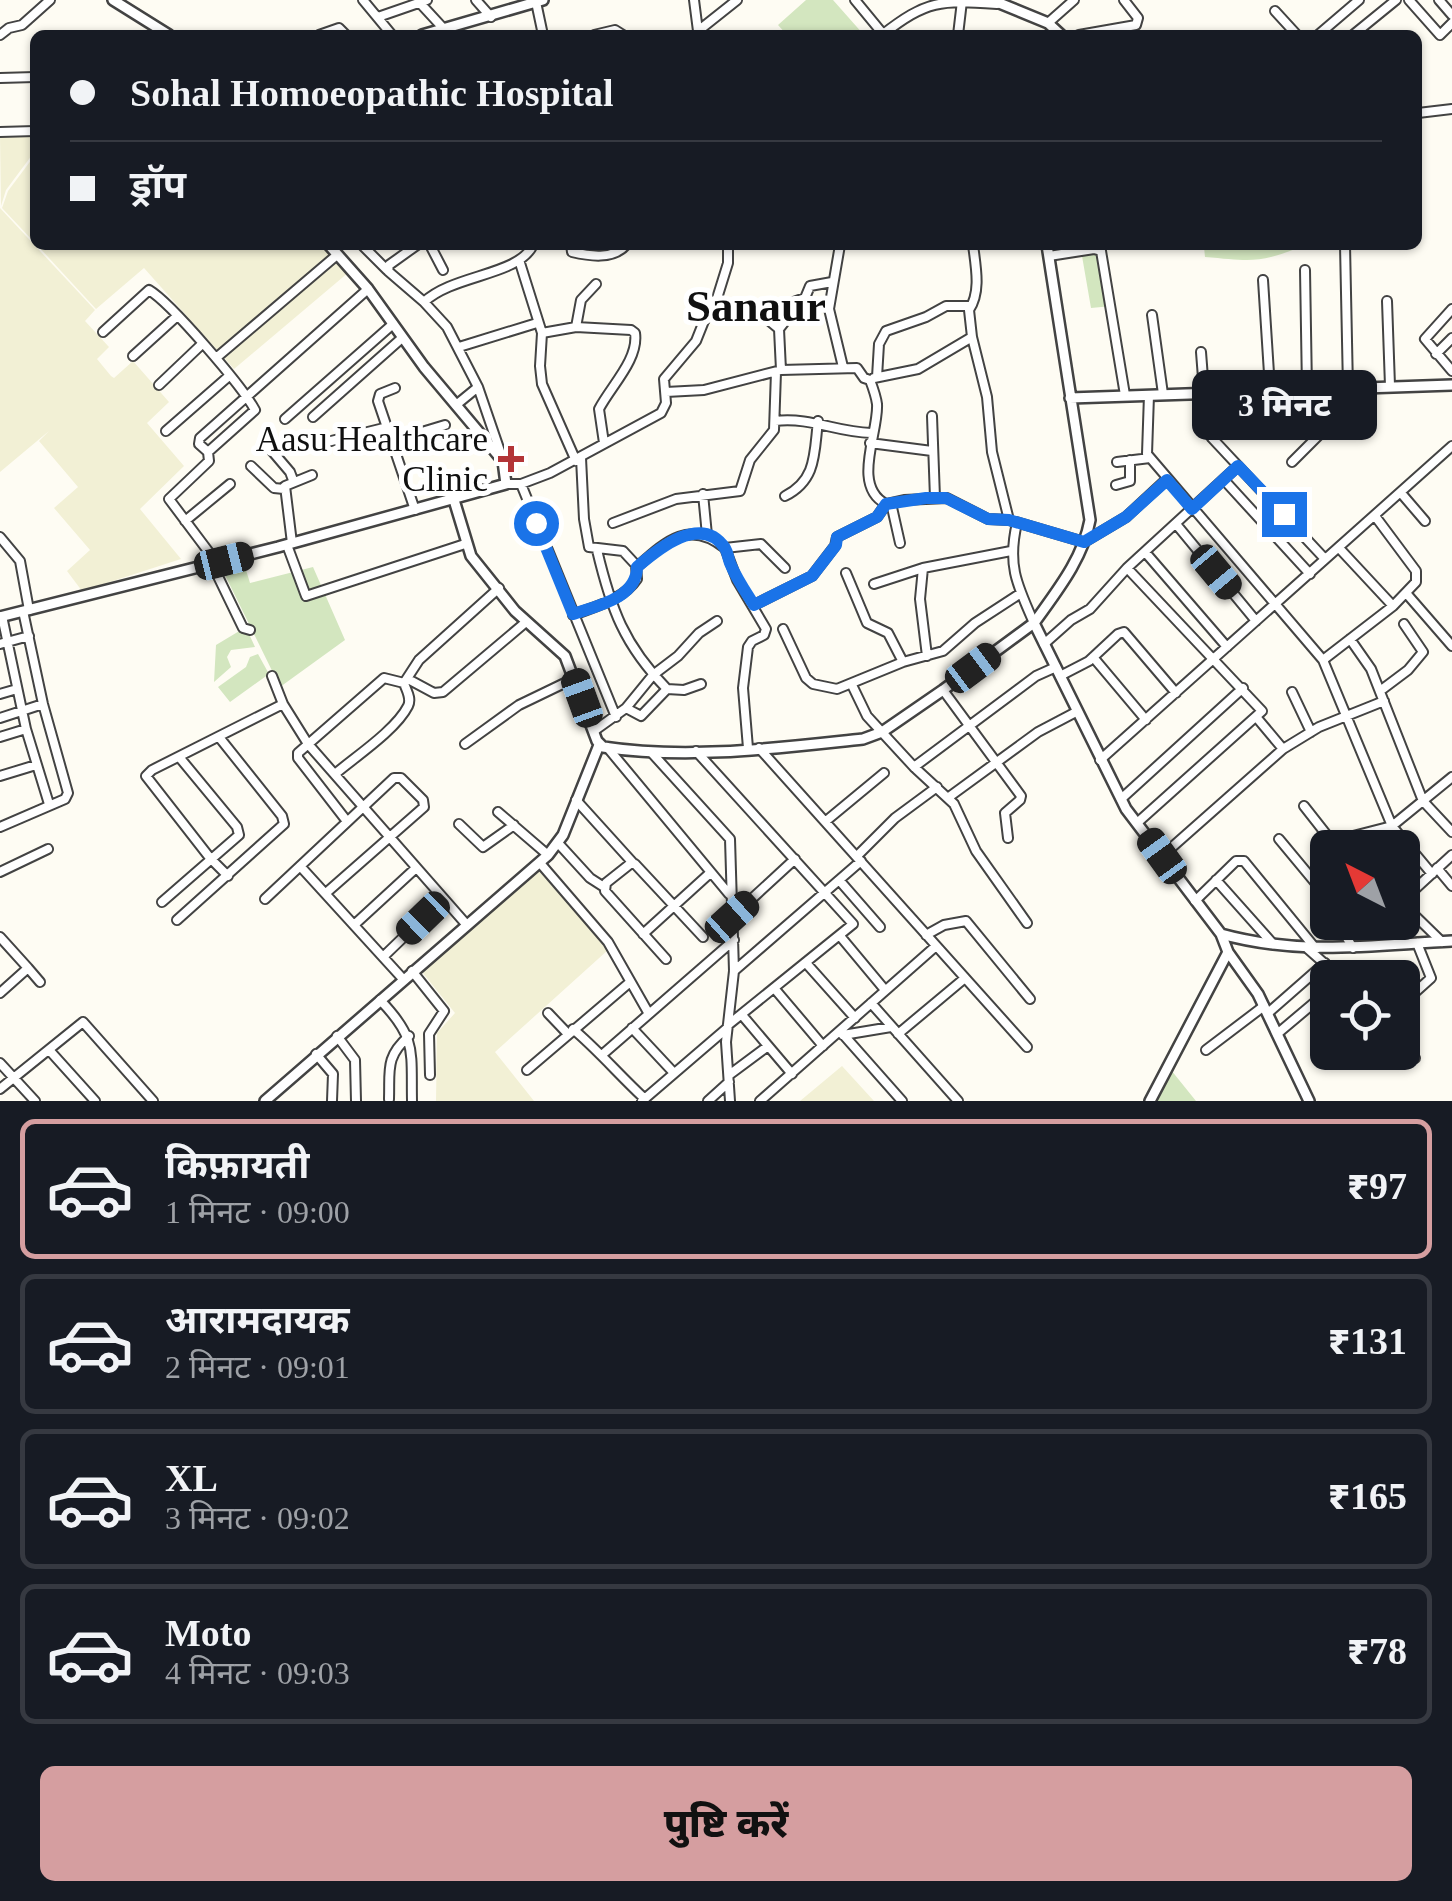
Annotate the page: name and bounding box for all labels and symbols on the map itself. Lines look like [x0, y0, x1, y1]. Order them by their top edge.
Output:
district label: Sanaur [686, 281, 826, 331]
callout: 3 मिनट [1192, 369, 1376, 439]
place label: Aasu Healthcare Clinic [256, 420, 488, 499]
marker: Aasu Healthcare Clinic [498, 446, 524, 472]
route end [1262, 492, 1307, 537]
route start [514, 501, 559, 546]
car [191, 539, 257, 583]
car [1185, 539, 1247, 605]
car [940, 638, 1006, 698]
car [558, 665, 606, 731]
car [1132, 823, 1192, 889]
north arrow [1310, 830, 1420, 940]
car [391, 886, 455, 950]
car [700, 886, 764, 948]

